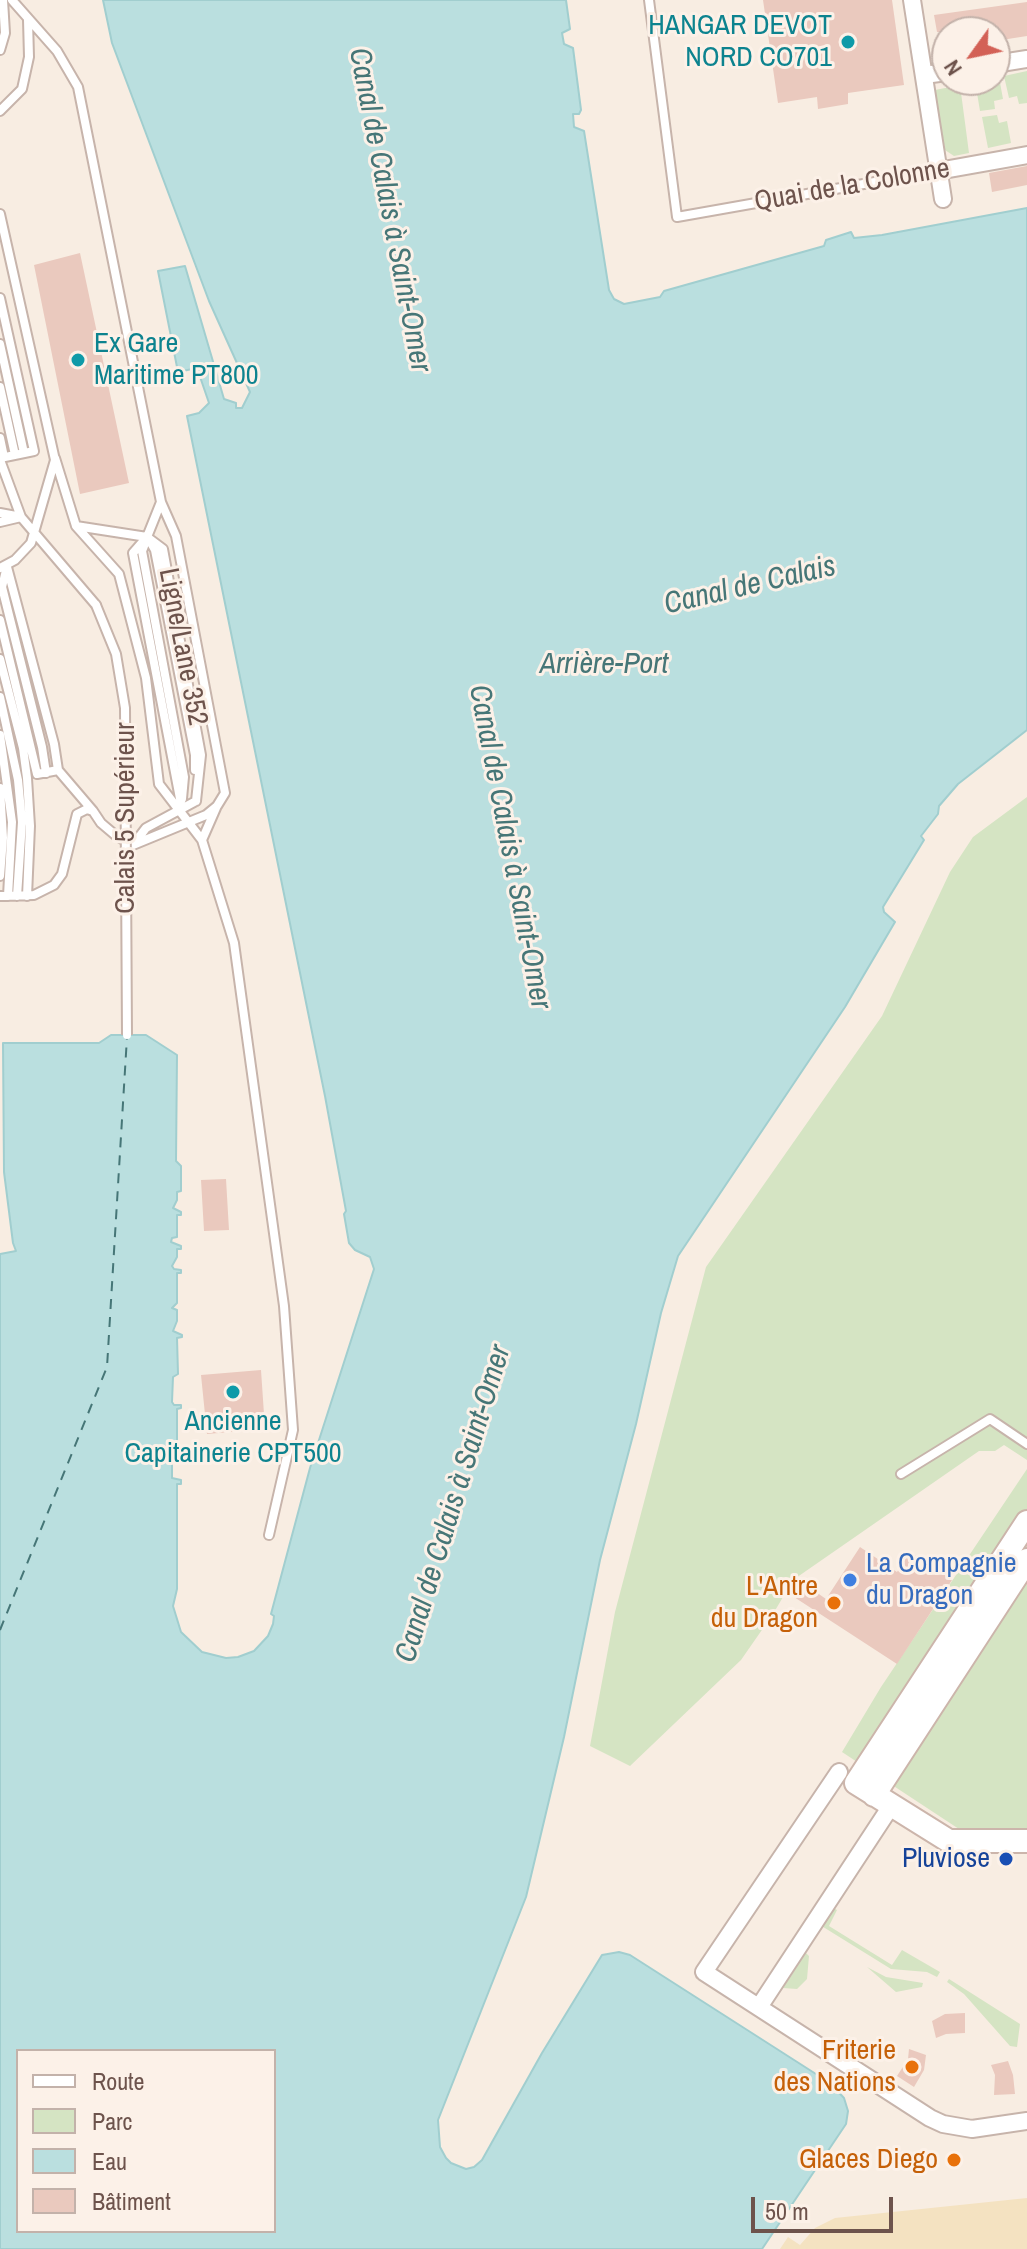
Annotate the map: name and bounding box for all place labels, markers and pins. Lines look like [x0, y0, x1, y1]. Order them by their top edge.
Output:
place label: HANGAR DEVOT NORD CO701 [648, 9, 832, 75]
marker: HANGAR DEVOT NORD CO701 [839, 33, 857, 51]
place label: Ex Gare Maritime PT800 [94, 327, 259, 393]
marker: Ex Gare Maritime PT800 [69, 351, 87, 369]
marker: Ancienne Capitainerie CPT500 [224, 1383, 242, 1401]
place label: Ancienne Capitainerie CPT500 [125, 1405, 341, 1471]
place label: La Compagnie du Dragon [866, 1547, 1017, 1613]
place label: L'Antre du Dragon [711, 1570, 818, 1636]
marker: La Compagnie du Dragon [841, 1571, 859, 1589]
marker: L'Antre du Dragon [825, 1594, 843, 1612]
place label: Pluviose [902, 1842, 990, 1876]
marker: Pluviose [997, 1850, 1015, 1868]
place label: Friterie des Nations [773, 2034, 896, 2100]
marker: Friterie des Nations [903, 2058, 921, 2076]
place label: Glaces Diego [799, 2143, 938, 2177]
marker: Glaces Diego [945, 2151, 963, 2169]

